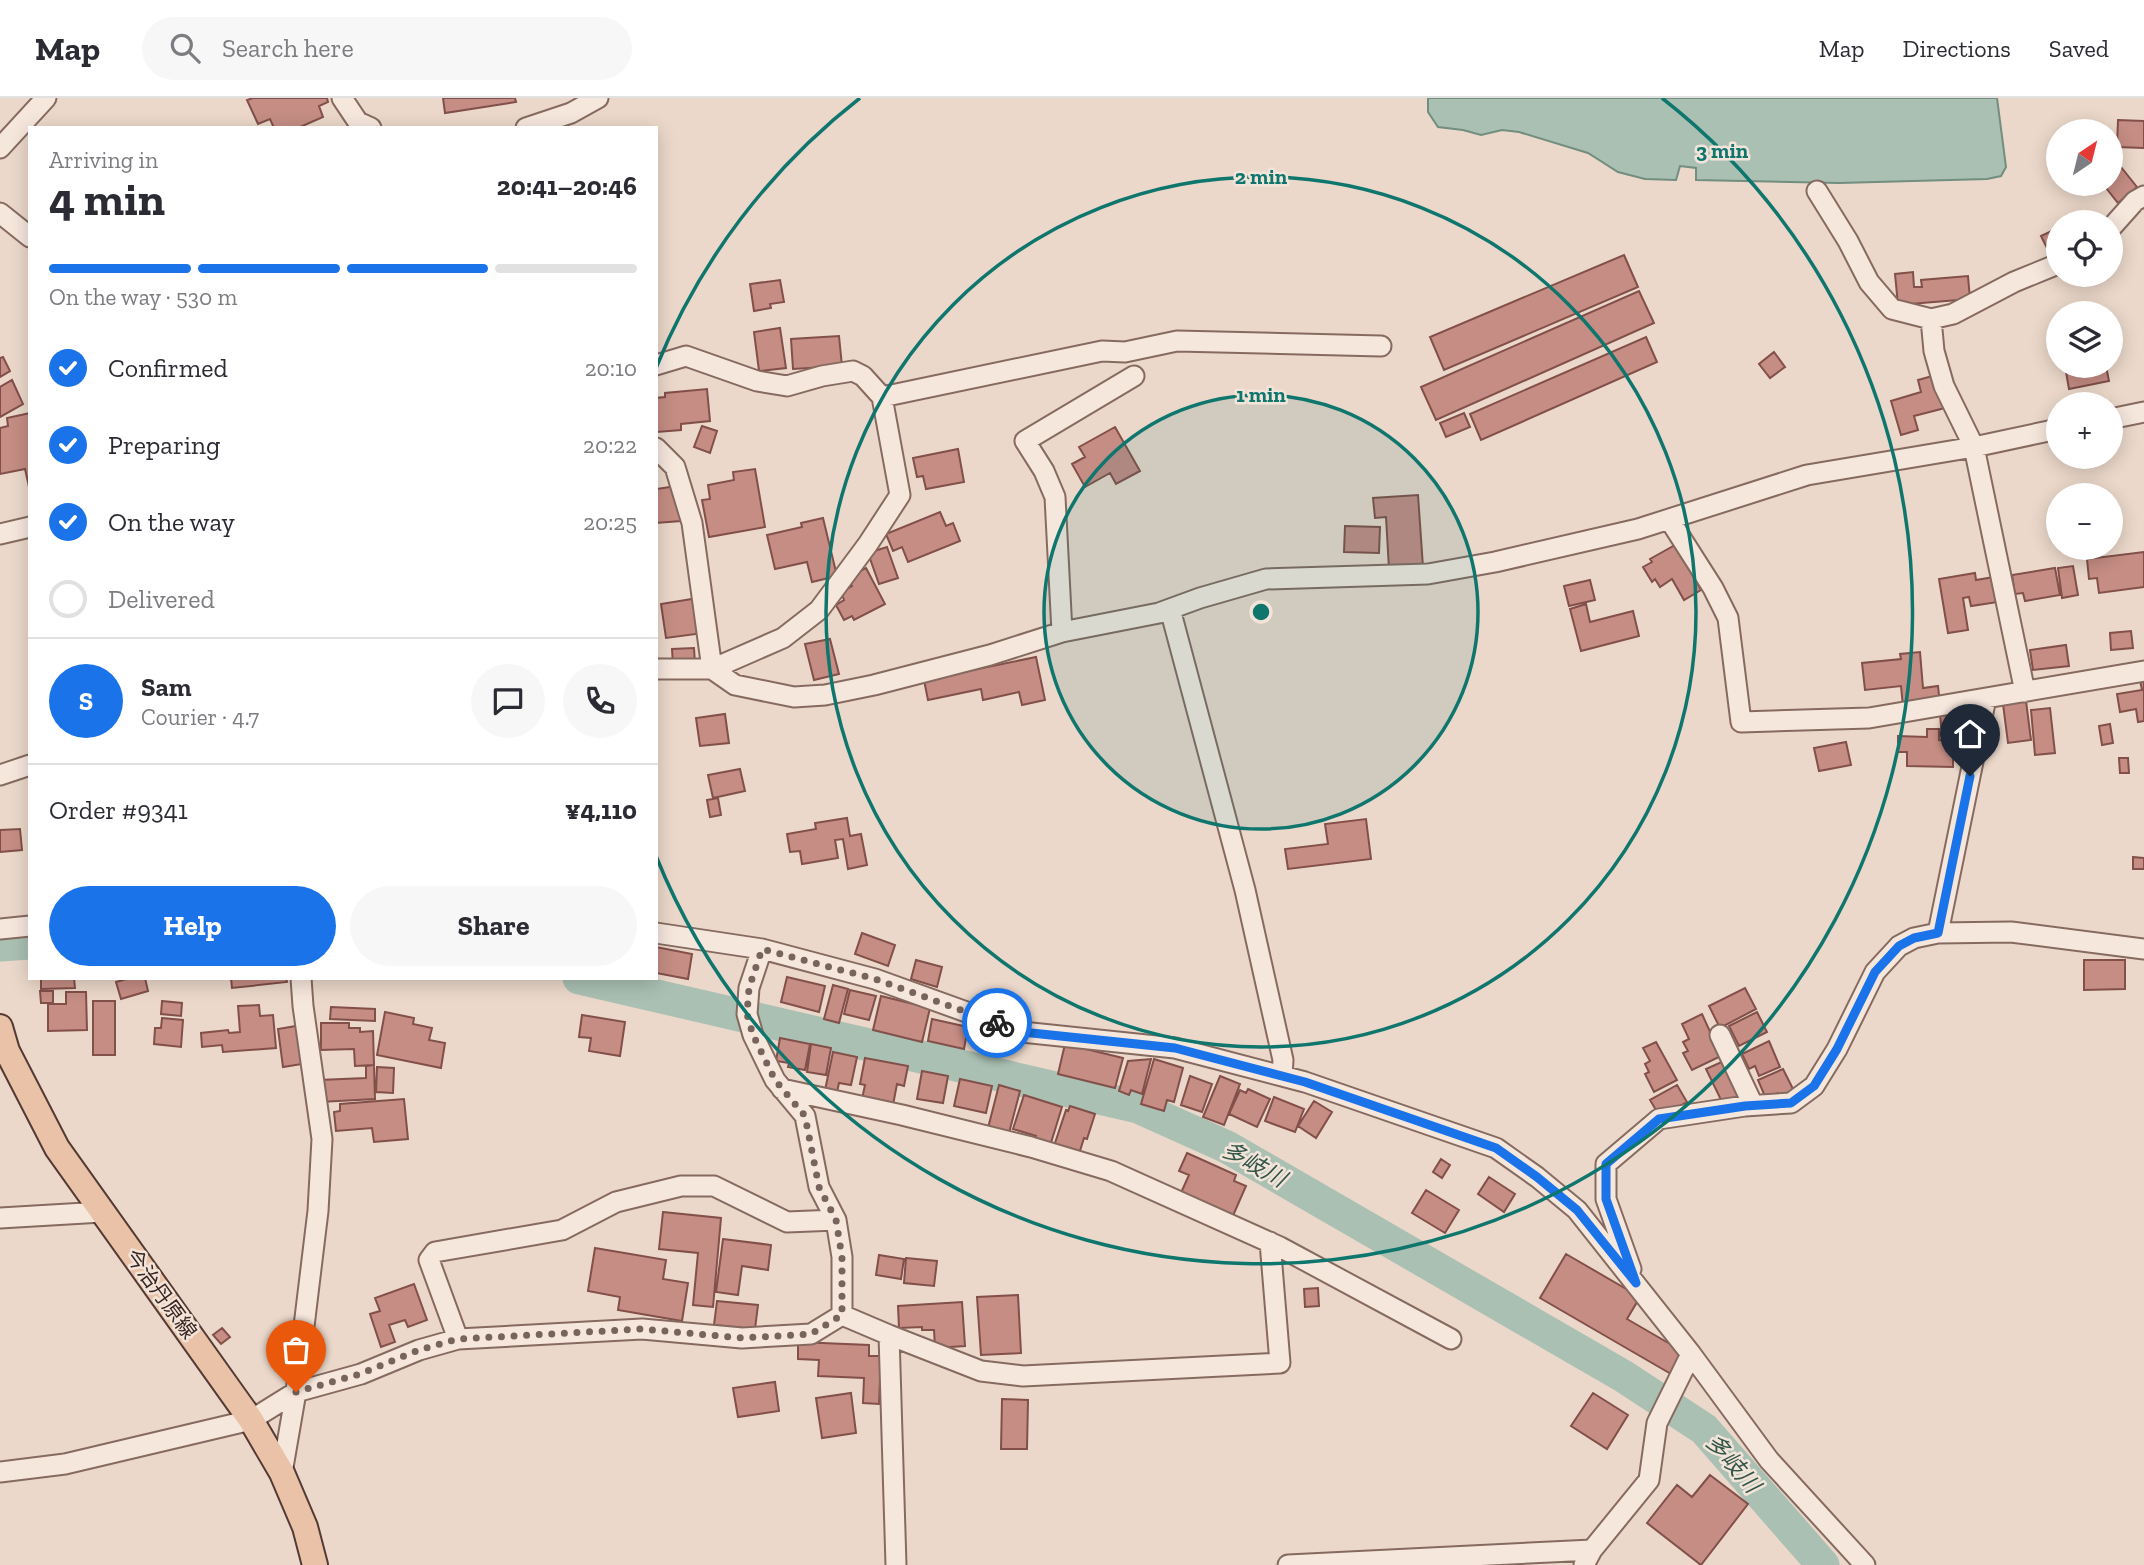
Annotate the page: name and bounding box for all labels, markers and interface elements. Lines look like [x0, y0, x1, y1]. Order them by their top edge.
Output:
search box [142, 17, 632, 80]
text: Map [35, 29, 100, 68]
icon: search [166, 29, 204, 67]
text: Search here [222, 32, 354, 64]
text: Map [1819, 34, 1865, 63]
text: Directions [1903, 34, 2011, 63]
text: Saved [2049, 34, 2109, 63]
north arrow [2046, 119, 2123, 196]
map controls [2046, 119, 2123, 560]
text: 3 min [1696, 138, 1749, 163]
text: Arriving in [49, 146, 158, 174]
text: 2 min [1235, 164, 1288, 189]
text: 20:41–20:46 [497, 170, 637, 202]
text: 4 min [49, 172, 165, 227]
button: locate [2046, 210, 2123, 287]
text: On the way · 530 m [49, 283, 237, 311]
button: layers [2046, 301, 2123, 378]
icon: check [49, 349, 87, 387]
text: Confirmed [108, 352, 228, 384]
text: 20:10 [585, 354, 637, 382]
text: 1 min [1236, 382, 1286, 407]
button: + [2046, 392, 2123, 469]
icon: check [49, 426, 87, 464]
text: Preparing [108, 429, 220, 461]
text: 20:22 [583, 431, 637, 459]
button: − [2046, 483, 2123, 560]
icon: check [49, 503, 87, 541]
text: On the way [108, 506, 235, 538]
text: 20:25 [583, 508, 637, 536]
text: Delivered [108, 583, 215, 615]
centre of rings [1249, 600, 1273, 624]
button: chat [471, 664, 545, 738]
button: phone [563, 664, 637, 738]
text: Sam [141, 671, 191, 703]
text: S [79, 685, 93, 717]
text: Courier · 4.7 [141, 703, 259, 731]
pin [1940, 704, 2000, 776]
icon: home [1951, 715, 1989, 753]
text: Order #9341 [49, 794, 188, 826]
text: ¥4,110 [565, 794, 637, 826]
button: Help [49, 886, 336, 966]
button: Share [350, 886, 637, 966]
courier [962, 988, 1032, 1058]
icon: bike [978, 1004, 1016, 1042]
water label: 多岐川 [1217, 1135, 1294, 1194]
street label: 今治丹原線 [120, 1244, 202, 1344]
pin [266, 1320, 326, 1392]
icon: bag [277, 1331, 315, 1369]
water label: 多岐川 [1700, 1428, 1768, 1500]

